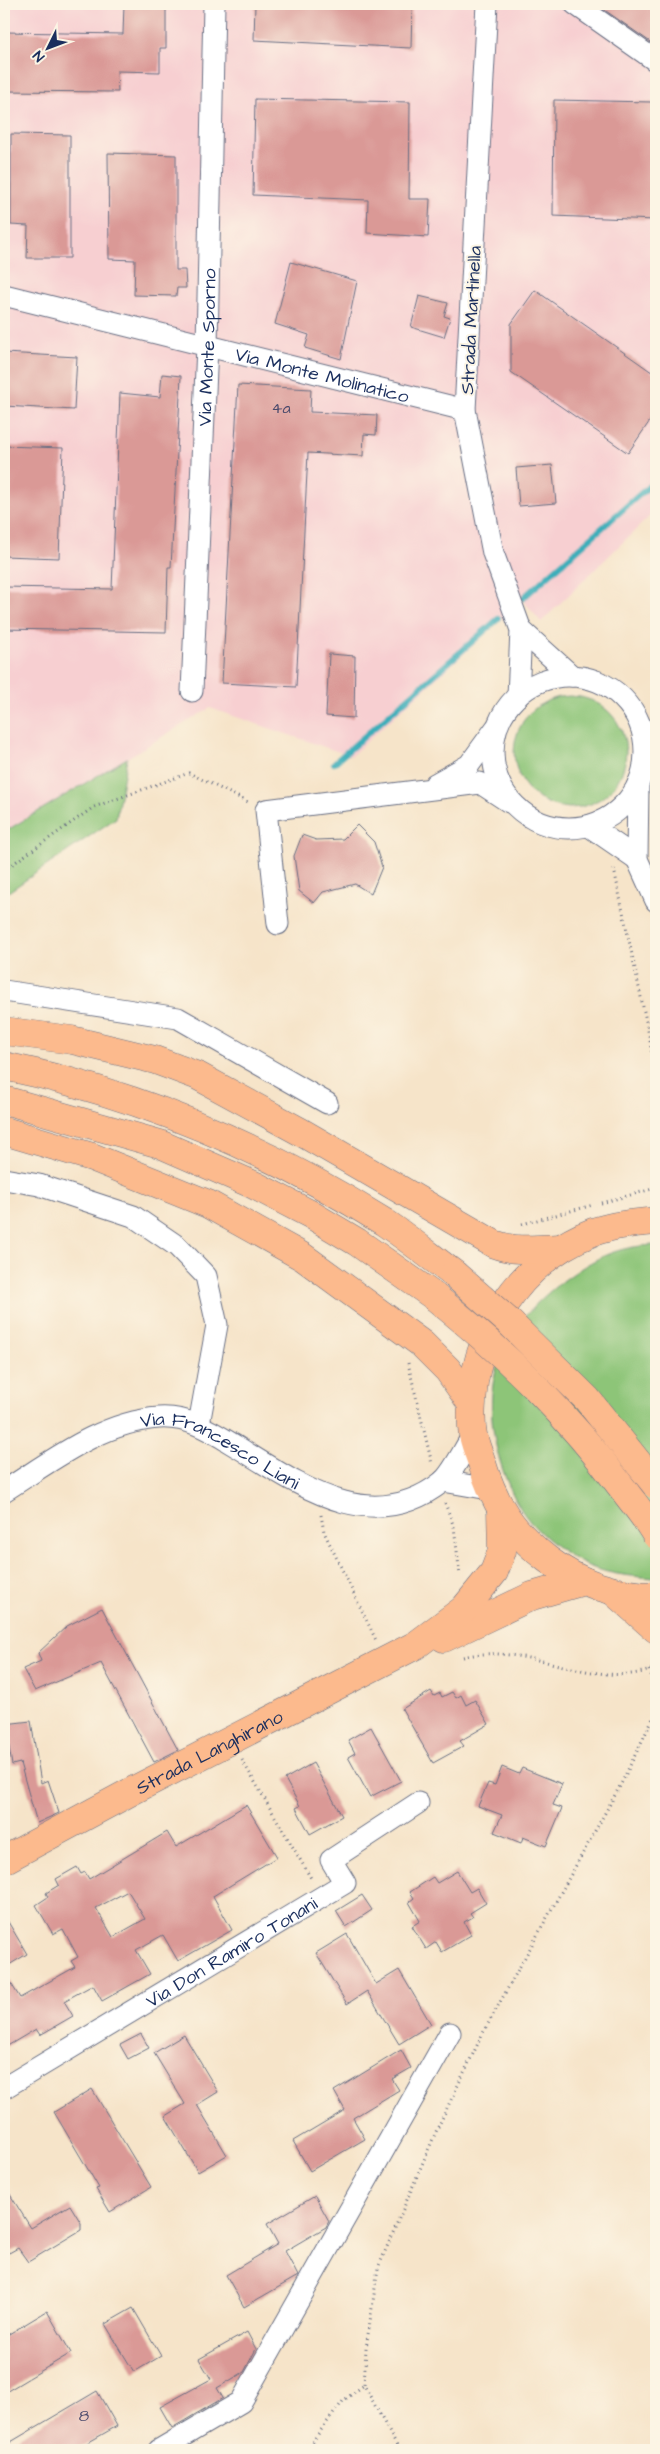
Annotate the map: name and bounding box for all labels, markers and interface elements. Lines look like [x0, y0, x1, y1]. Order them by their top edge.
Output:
north arrow [22, 22, 72, 72]
text: N [29, 46, 49, 66]
street label: Strada Martinella [454, 245, 489, 395]
street label: Via Monte Sporno [192, 268, 224, 427]
street label: Via Monte Molinatico [232, 341, 412, 411]
house number: 4a [271, 397, 291, 419]
street label: Via Francesco Liani [138, 1406, 304, 1497]
street label: Strada Langhirano [132, 1704, 288, 1802]
street label: Via Don Ramiro Tonani [141, 1891, 323, 2015]
house number: 8 [79, 2405, 89, 2427]

